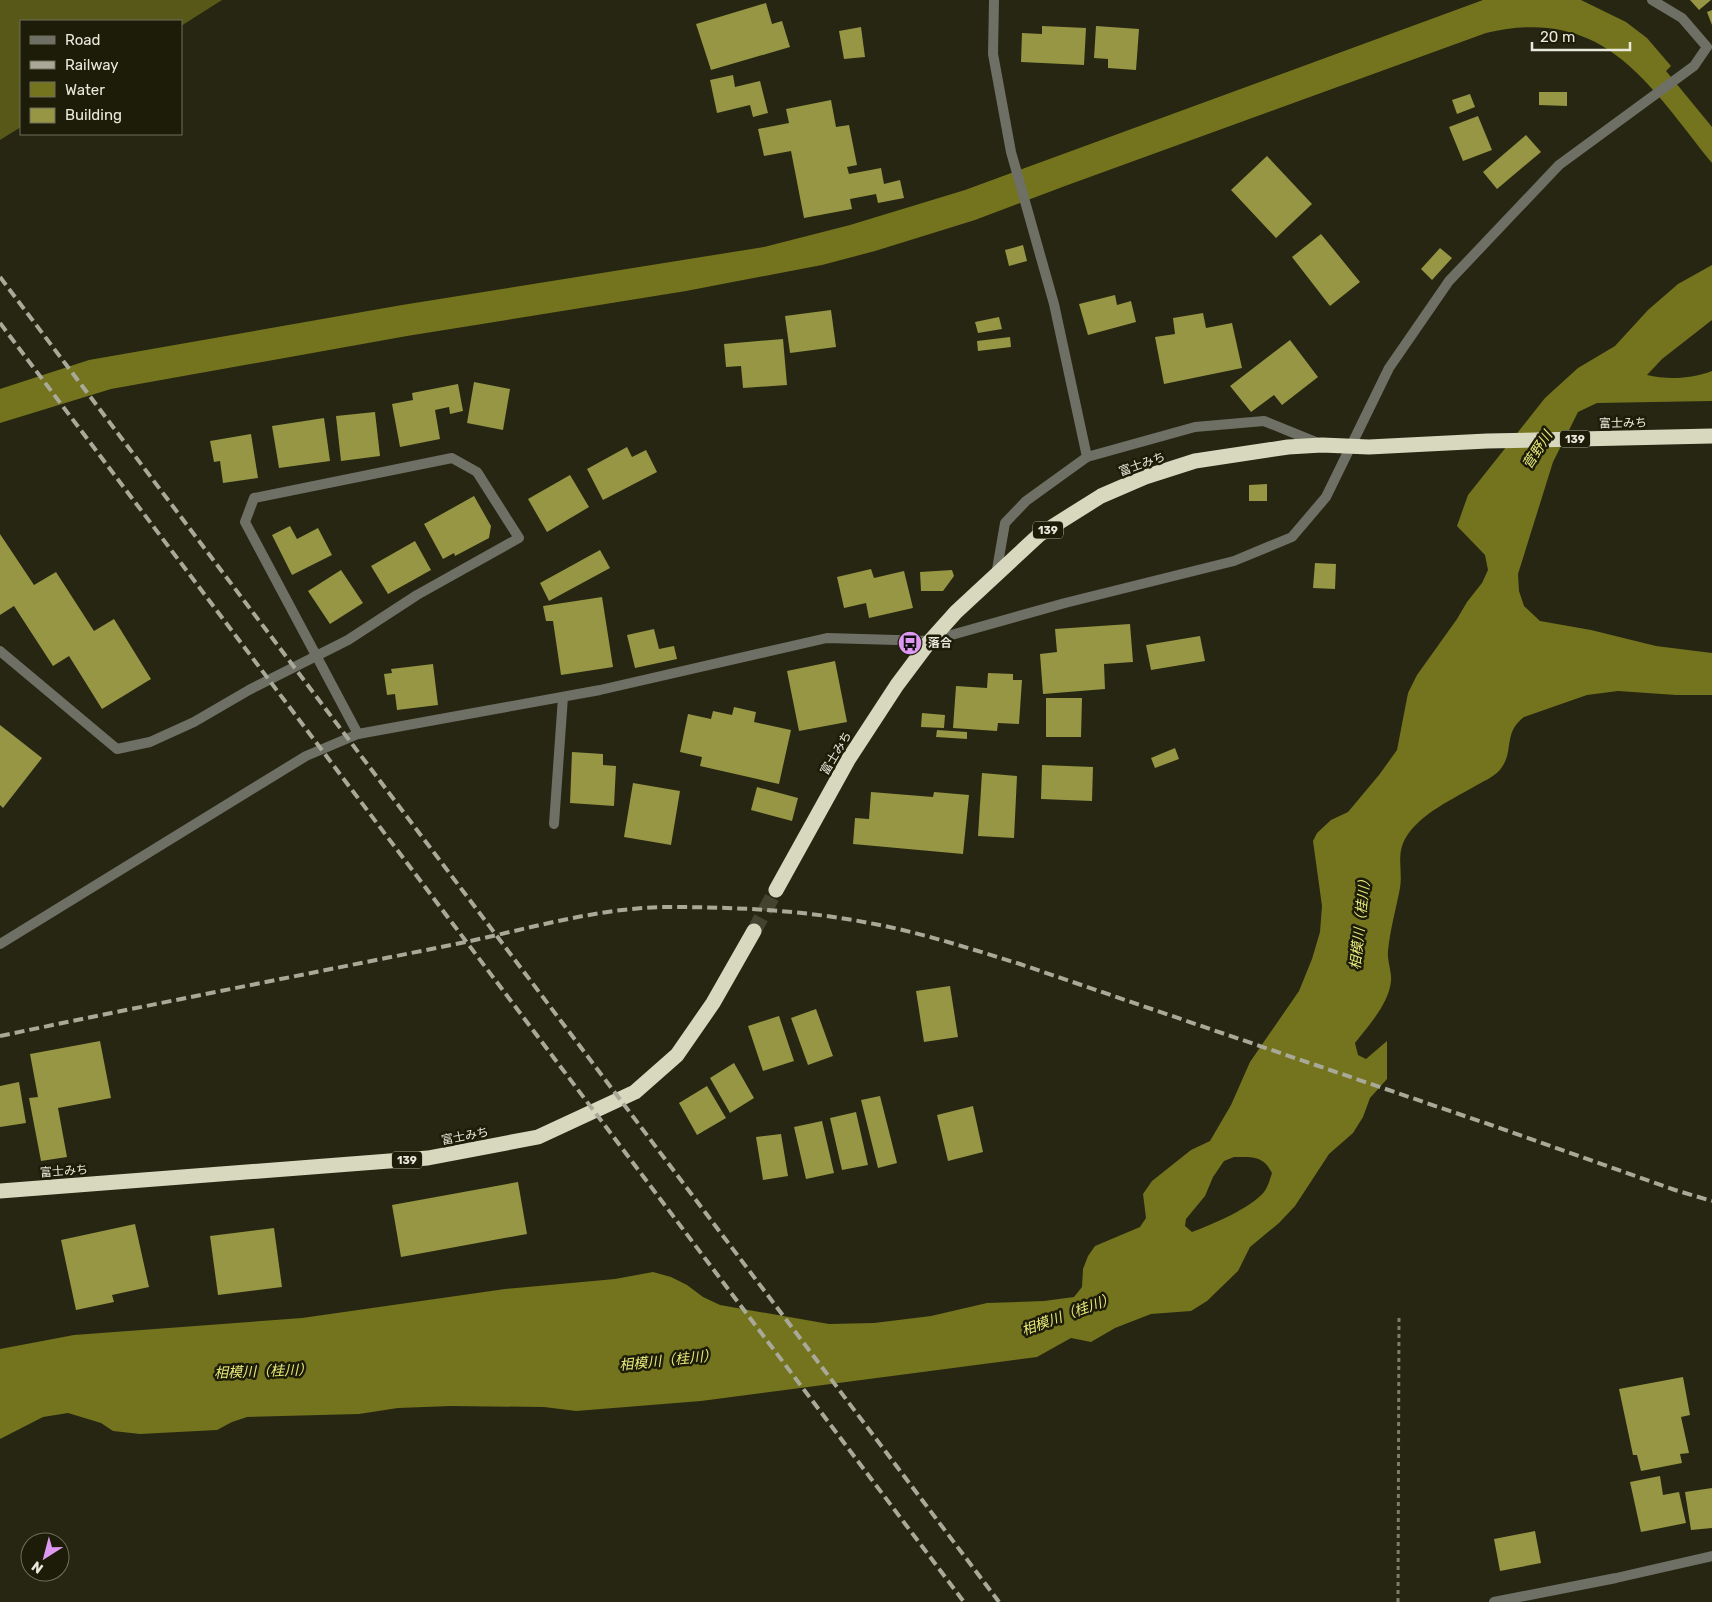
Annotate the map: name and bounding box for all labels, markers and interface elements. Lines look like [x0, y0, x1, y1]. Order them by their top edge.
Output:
legend [20, 20, 182, 135]
scale bar [1532, 20, 1630, 52]
text: 20 m [1540, 28, 1575, 46]
text: Road [65, 31, 101, 49]
text: Railway [65, 56, 119, 74]
text: Water [65, 81, 105, 99]
text: Building [65, 106, 122, 124]
street label: 富士みち [1599, 416, 1647, 430]
water label: 菅野川 [1519, 426, 1557, 473]
road number: 139 [1560, 430, 1590, 448]
street label: 富士みち [1117, 449, 1167, 479]
road number: 139 [1033, 522, 1063, 538]
bus stop icon: 落合 [897, 630, 923, 656]
place label: 落合 [928, 636, 952, 650]
street label: 富士みち [818, 729, 854, 777]
water label: 相模川（桂川） [1347, 871, 1374, 971]
street label: 富士みち [440, 1125, 490, 1147]
road number: 139 [392, 1152, 422, 1168]
street label: 富士みち [40, 1162, 88, 1180]
water label: 相模川（桂川） [1019, 1290, 1117, 1339]
water label: 相模川（桂川） [618, 1347, 718, 1374]
water label: 相模川（桂川） [214, 1361, 312, 1382]
north arrow [20, 1532, 70, 1582]
text: N [29, 1557, 47, 1577]

